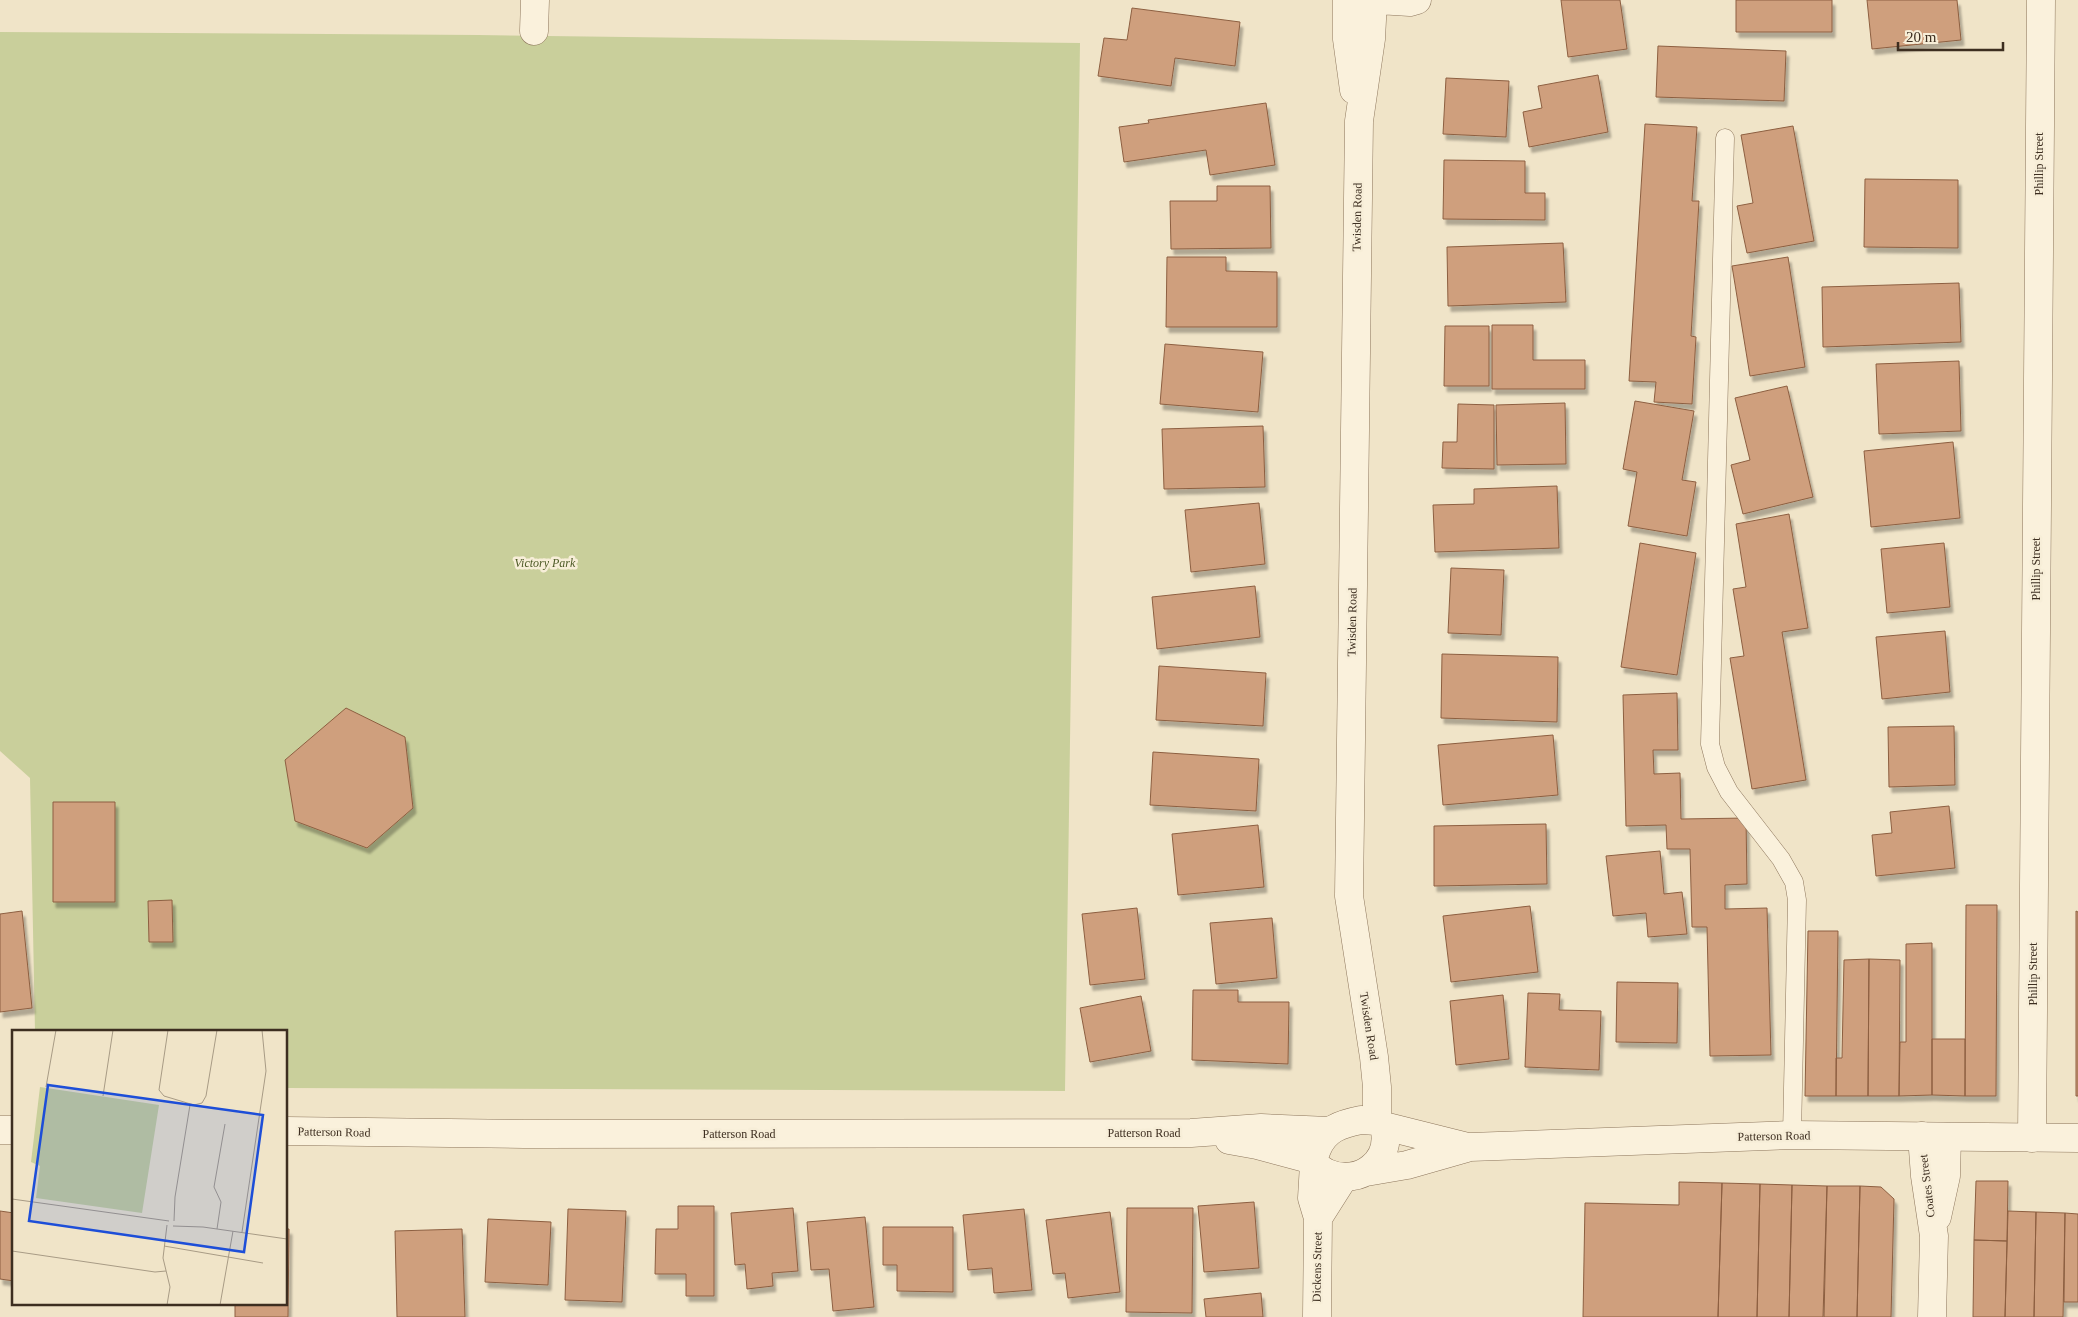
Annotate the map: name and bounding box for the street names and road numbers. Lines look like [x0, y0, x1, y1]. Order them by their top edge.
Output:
street label: Phillip Street [2032, 132, 2046, 196]
street label: Twisden Road [1349, 182, 1365, 252]
street label: Phillip Street [2029, 537, 2043, 601]
street label: Twisden Road [1344, 587, 1360, 657]
street label: Phillip Street [2026, 942, 2040, 1006]
street label: Twisden Road [1357, 991, 1381, 1061]
street label: Patterson Road [297, 1124, 371, 1140]
street label: Patterson Road [1108, 1126, 1181, 1140]
street label: Patterson Road [703, 1127, 776, 1141]
street label: Patterson Road [1737, 1128, 1811, 1144]
street label: Coates Street [1916, 1153, 1938, 1218]
street label: Dickens Street [1309, 1231, 1325, 1302]

